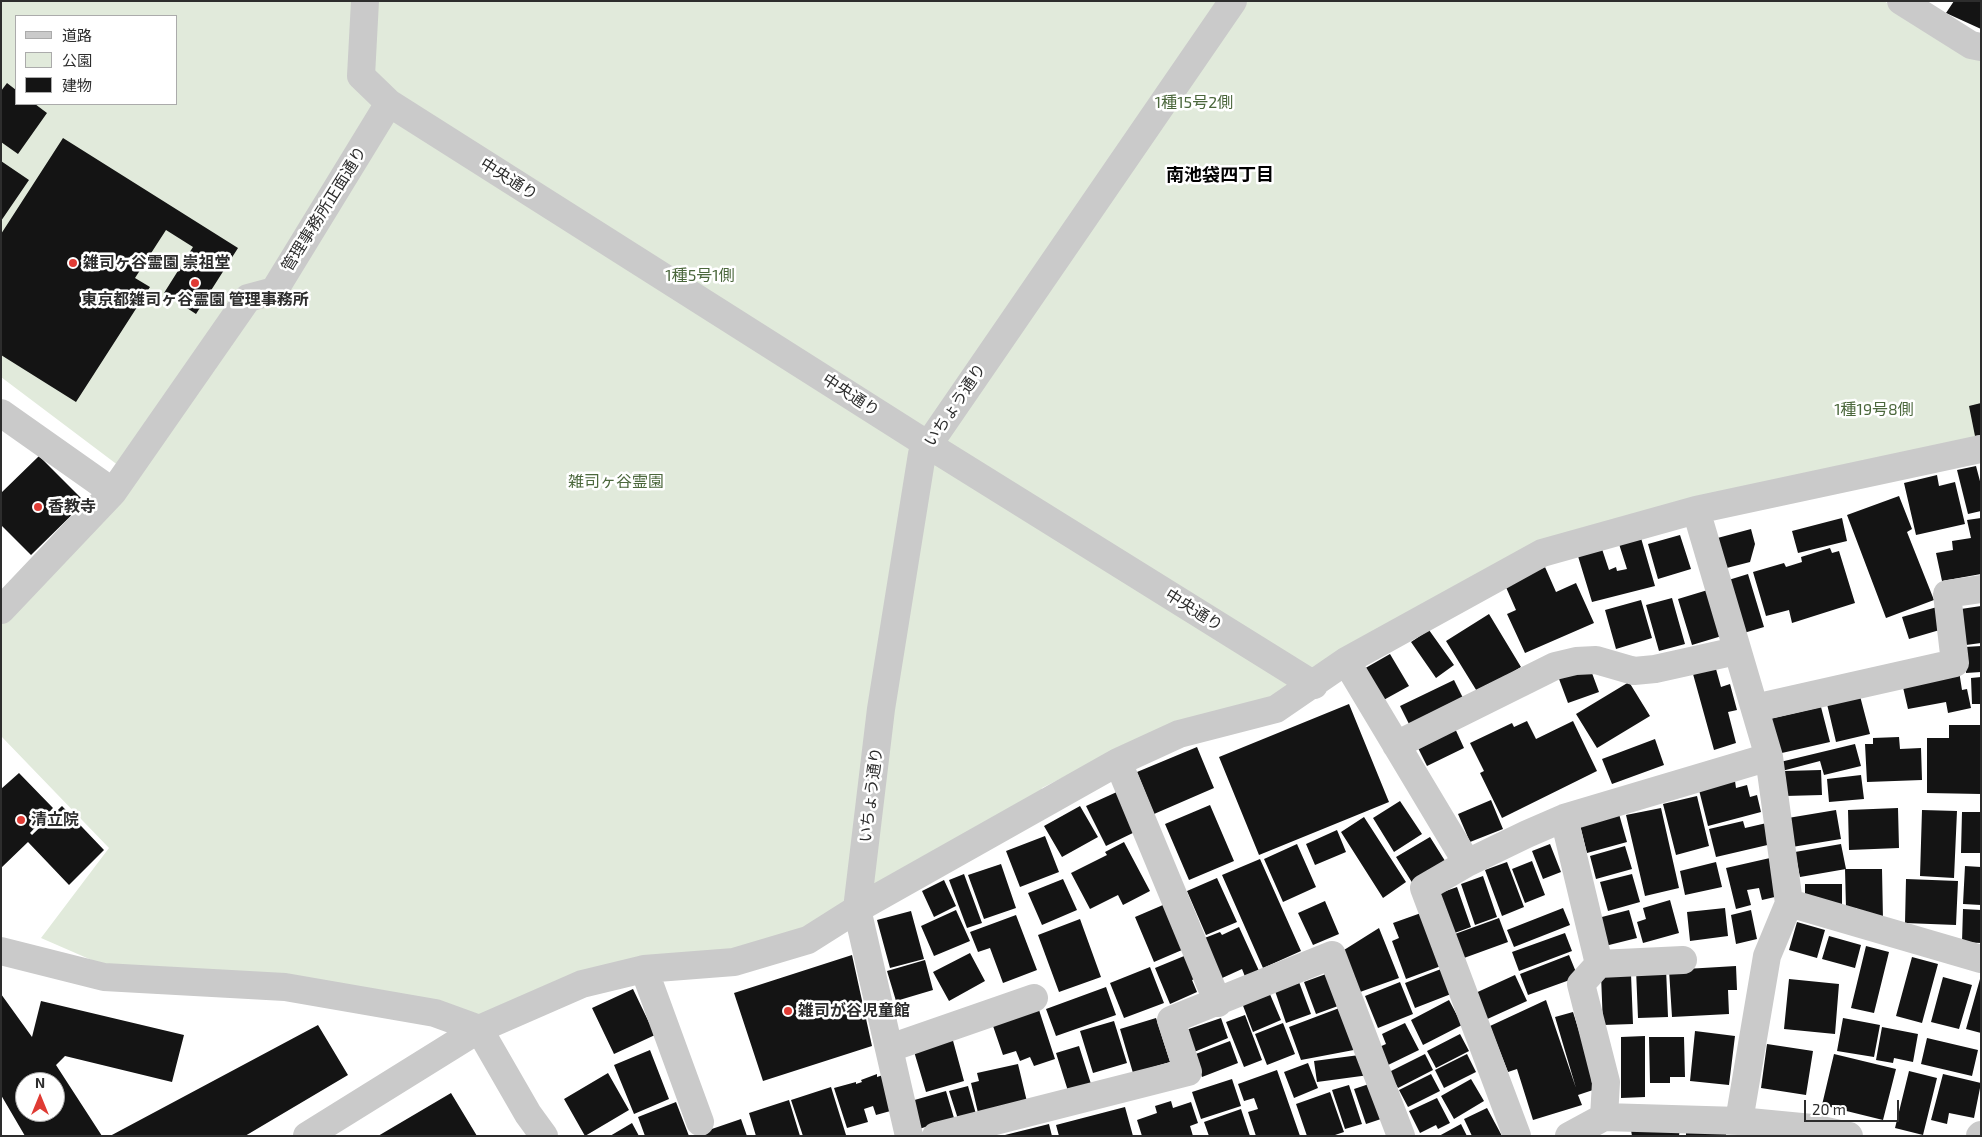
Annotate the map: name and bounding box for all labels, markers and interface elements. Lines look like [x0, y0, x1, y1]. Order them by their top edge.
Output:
legend [15, 15, 178, 105]
text: 道路 [62, 26, 92, 44]
text: 公園 [62, 51, 92, 69]
text: 建物 [62, 76, 92, 94]
park label: 1種15号2側 [1155, 93, 1233, 113]
street label: 管理事務所正面通り [278, 143, 370, 275]
street label: 中央通り [477, 154, 541, 204]
district label: 南池袋四丁目 [1166, 164, 1274, 186]
place label: 雑司ヶ谷霊園 崇祖堂 [83, 253, 230, 273]
marker: 雑司ヶ谷霊園 崇祖堂 [67, 257, 79, 269]
park label: 1種5号1側 [665, 266, 735, 286]
marker: 東京都雑司ヶ谷霊園 管理事務所 [189, 277, 201, 289]
place label: 東京都雑司ヶ谷霊園 管理事務所 [81, 290, 309, 310]
street label: いちょう通り [920, 360, 990, 450]
street label: 中央通り [819, 370, 883, 420]
park label: 1種19号8側 [1834, 400, 1914, 420]
park label: 雑司ヶ谷霊園 [568, 472, 664, 492]
place label: 香教寺 [48, 497, 96, 517]
marker: 香教寺 [32, 501, 44, 513]
street label: 中央通り [1162, 585, 1226, 635]
street label: いちょう通り [856, 746, 886, 844]
place label: 清立院 [31, 810, 79, 830]
marker: 清立院 [15, 814, 27, 826]
place label: 雑司が谷児童館 [798, 1001, 910, 1021]
marker: 雑司が谷児童館 [782, 1005, 794, 1017]
north arrow [15, 1072, 65, 1122]
text: N [35, 1074, 45, 1091]
scale bar [1807, 1090, 1902, 1122]
text: 20 m [1812, 1100, 1846, 1118]

